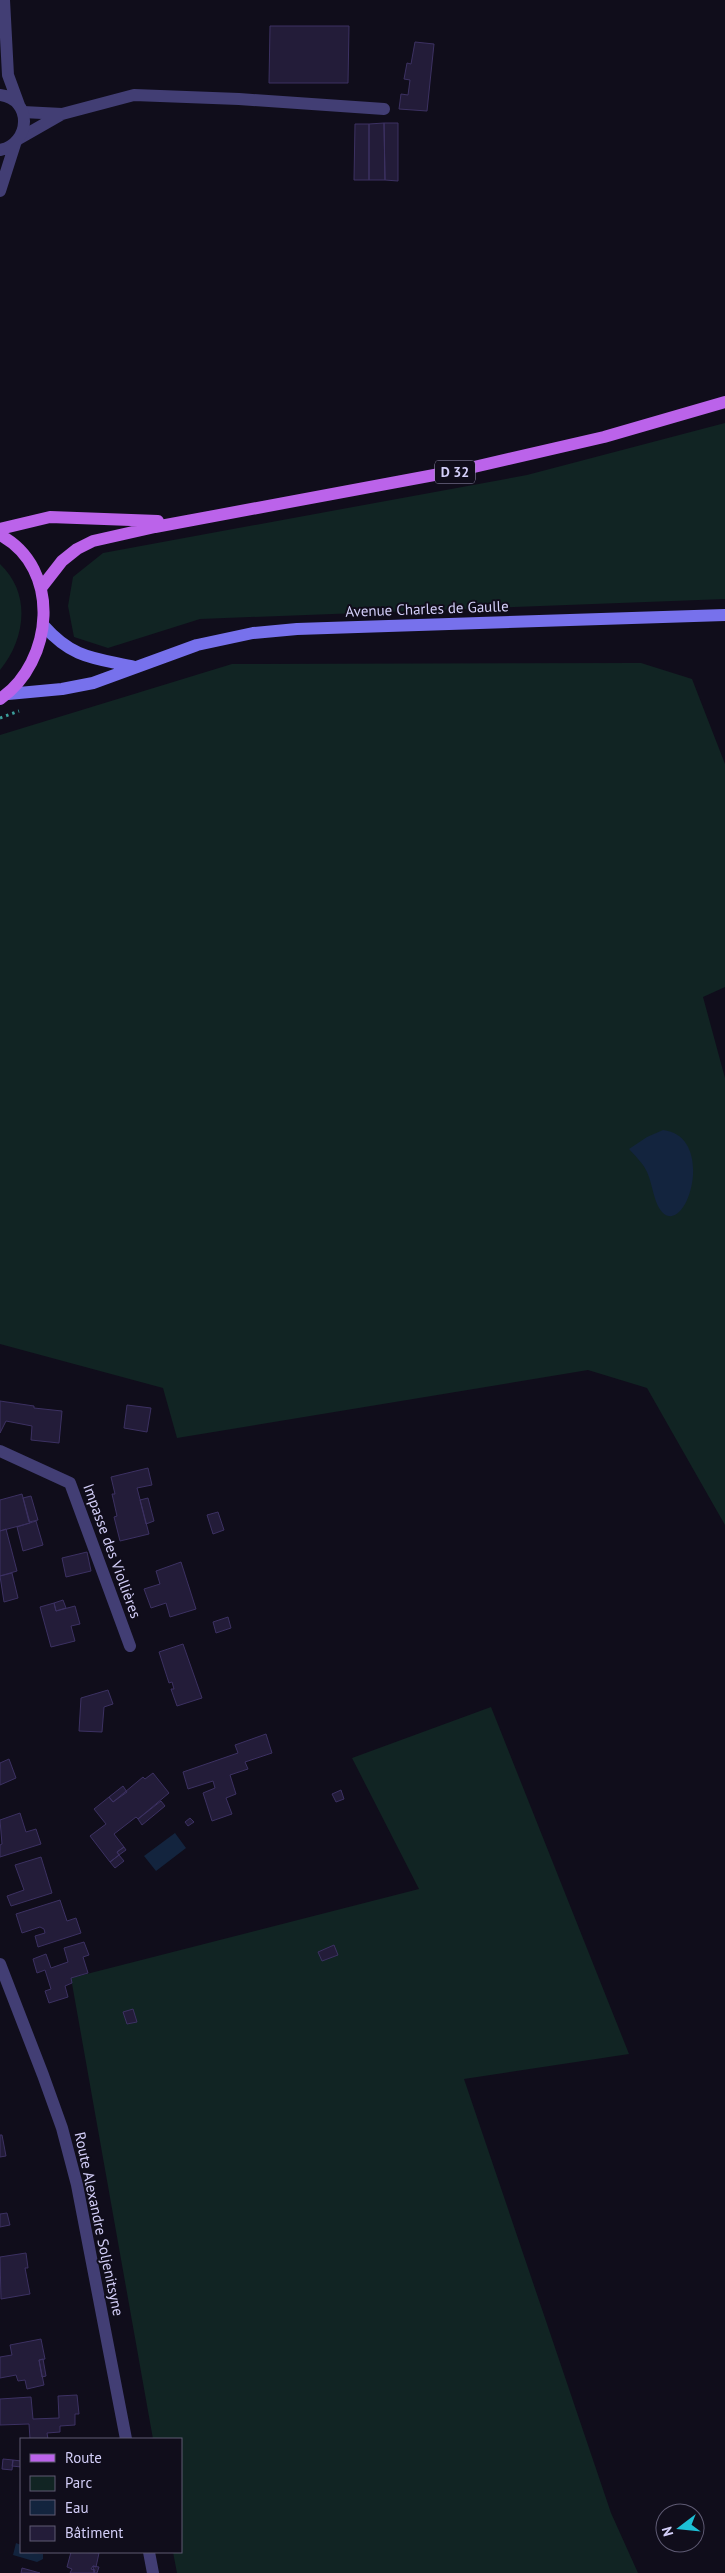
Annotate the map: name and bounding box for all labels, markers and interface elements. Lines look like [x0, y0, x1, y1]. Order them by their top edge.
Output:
road number: D 32 [435, 461, 475, 484]
street label: Avenue Charles de Gaulle [345, 596, 509, 621]
street label: Impasse des Viollières [79, 1481, 146, 1621]
street label: Route Alexandre Soljenitsyne [71, 2130, 128, 2318]
legend [20, 2438, 182, 2553]
text: Route [65, 2448, 102, 2467]
text: Parc [65, 2473, 92, 2492]
text: Eau [65, 2498, 89, 2517]
north arrow [655, 2503, 705, 2553]
text: Bâtiment [65, 2523, 123, 2542]
text: N [658, 2525, 677, 2538]

